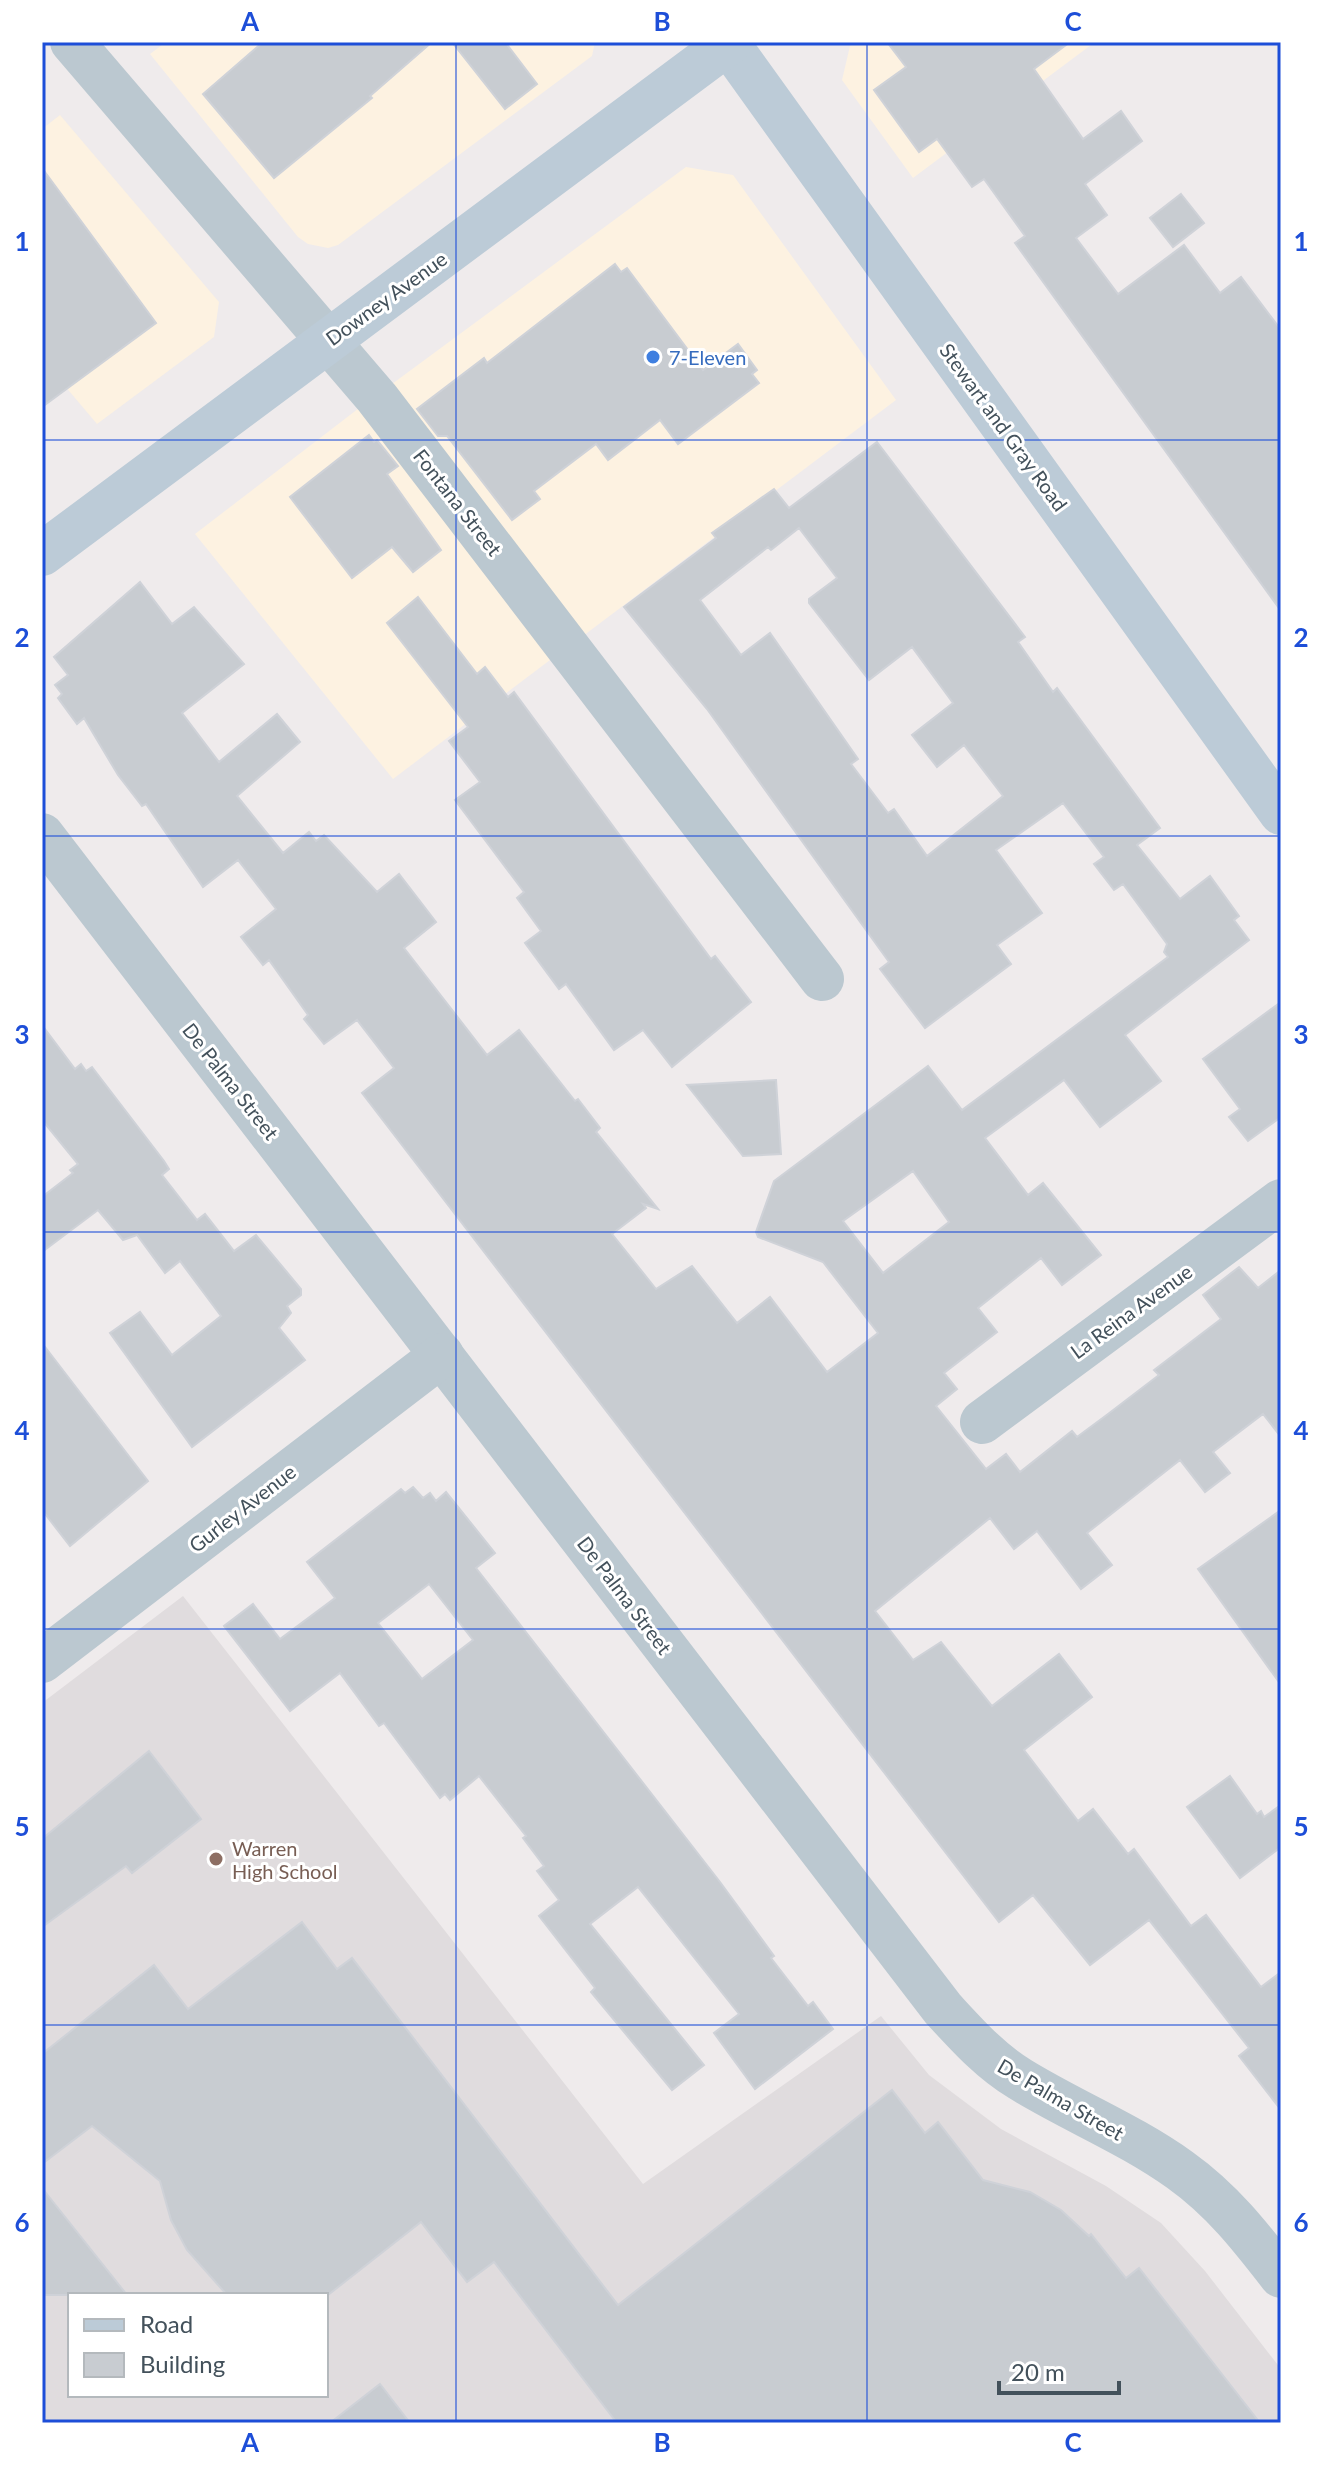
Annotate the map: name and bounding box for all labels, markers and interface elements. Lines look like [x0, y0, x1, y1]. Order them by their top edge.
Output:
text: A [240, 5, 260, 37]
text: B [653, 5, 671, 37]
text: C [1064, 5, 1082, 37]
text: 1 [14, 225, 30, 257]
text: 1 [1293, 225, 1309, 257]
street label: Downey Avenue [321, 246, 451, 350]
street label: Stewart and Gray Road [935, 339, 1073, 515]
place label: 7-Eleven [669, 345, 746, 369]
marker: 7-Eleven [644, 348, 662, 366]
street label: Fontana Street [409, 444, 507, 560]
text: 2 [14, 621, 30, 653]
text: 2 [1293, 621, 1309, 653]
text: 3 [14, 1018, 30, 1050]
street label: De Palma Street [178, 1018, 284, 1144]
text: 3 [1293, 1018, 1309, 1050]
street label: La Reina Avenue [1066, 1259, 1196, 1363]
text: 4 [14, 1414, 30, 1446]
text: 4 [1293, 1414, 1309, 1446]
street label: Gurley Avenue [184, 1459, 300, 1557]
street label: De Palma Street [573, 1531, 677, 1659]
text: 5 [14, 1810, 30, 1842]
text: 5 [1293, 1810, 1309, 1842]
place label: Warren High School [232, 1836, 338, 1883]
marker: Warren High School [207, 1850, 225, 1868]
street label: De Palma Street [994, 2053, 1128, 2145]
text: 6 [14, 2206, 30, 2238]
text: 6 [1293, 2206, 1309, 2238]
legend [68, 2293, 328, 2397]
text: Road [140, 2309, 193, 2338]
scale bar [999, 2345, 1119, 2395]
text: Building [140, 2349, 225, 2378]
text: 20 m [1011, 2357, 1065, 2386]
text: A [240, 2426, 260, 2458]
text: B [653, 2426, 671, 2458]
text: C [1064, 2426, 1082, 2458]

